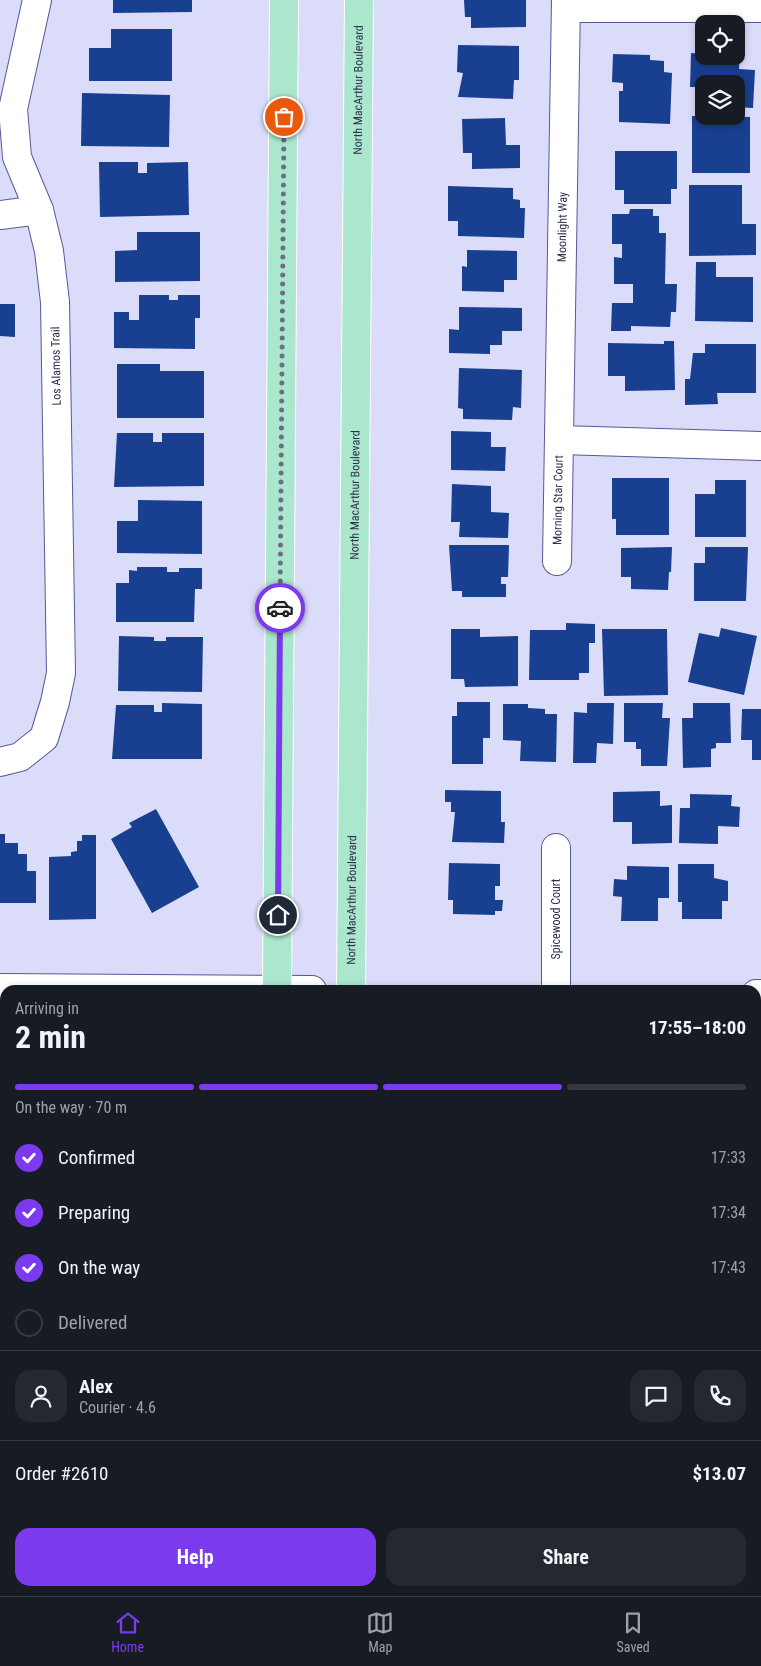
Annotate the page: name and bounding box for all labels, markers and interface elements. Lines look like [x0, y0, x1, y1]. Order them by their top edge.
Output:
map controls [695, 15, 745, 125]
button: locate [695, 15, 745, 65]
street label: North MacArthur Boulevard [351, 25, 366, 155]
button: layers [695, 75, 745, 125]
pin [263, 96, 305, 138]
icon: bag [270, 103, 298, 131]
street label: Moonlight Way [555, 192, 570, 262]
street label: Los Alamos Trail [48, 326, 64, 406]
street label: North MacArthur Boulevard [347, 430, 363, 560]
street label: Morning Star Court [550, 454, 566, 545]
courier [255, 583, 305, 633]
icon: car [266, 594, 294, 622]
street label: North MacArthur Boulevard [344, 835, 359, 965]
street label: Spicewood Court [549, 878, 563, 959]
pin [257, 894, 299, 936]
icon: home [264, 901, 292, 929]
text: Arriving in [15, 999, 79, 1018]
text: 17:55–18:00 [648, 1016, 746, 1039]
text: 2 min [15, 1018, 86, 1056]
text: On the way · 70 m [15, 1098, 127, 1117]
icon: check [15, 1144, 43, 1172]
text: Confirmed [58, 1146, 135, 1169]
text: 17:33 [711, 1148, 746, 1167]
icon: check [15, 1199, 43, 1227]
text: Preparing [58, 1201, 130, 1224]
text: 17:34 [711, 1203, 746, 1222]
icon: check [15, 1254, 43, 1282]
text: On the way [58, 1256, 140, 1279]
text: 17:43 [711, 1258, 746, 1277]
text: Delivered [58, 1311, 127, 1334]
button: person [15, 1370, 67, 1422]
button: chat [630, 1370, 682, 1422]
button: phone [694, 1370, 746, 1422]
text: Alex [79, 1375, 113, 1398]
text: Courier · 4.6 [79, 1398, 156, 1417]
text: Order #2610 [15, 1462, 108, 1485]
text: $13.07 [692, 1462, 746, 1485]
button: Help [15, 1528, 376, 1586]
button: Share [386, 1528, 746, 1586]
tab: Home [111, 1609, 144, 1655]
tab: Map [366, 1609, 394, 1655]
tab: Saved [617, 1609, 650, 1655]

